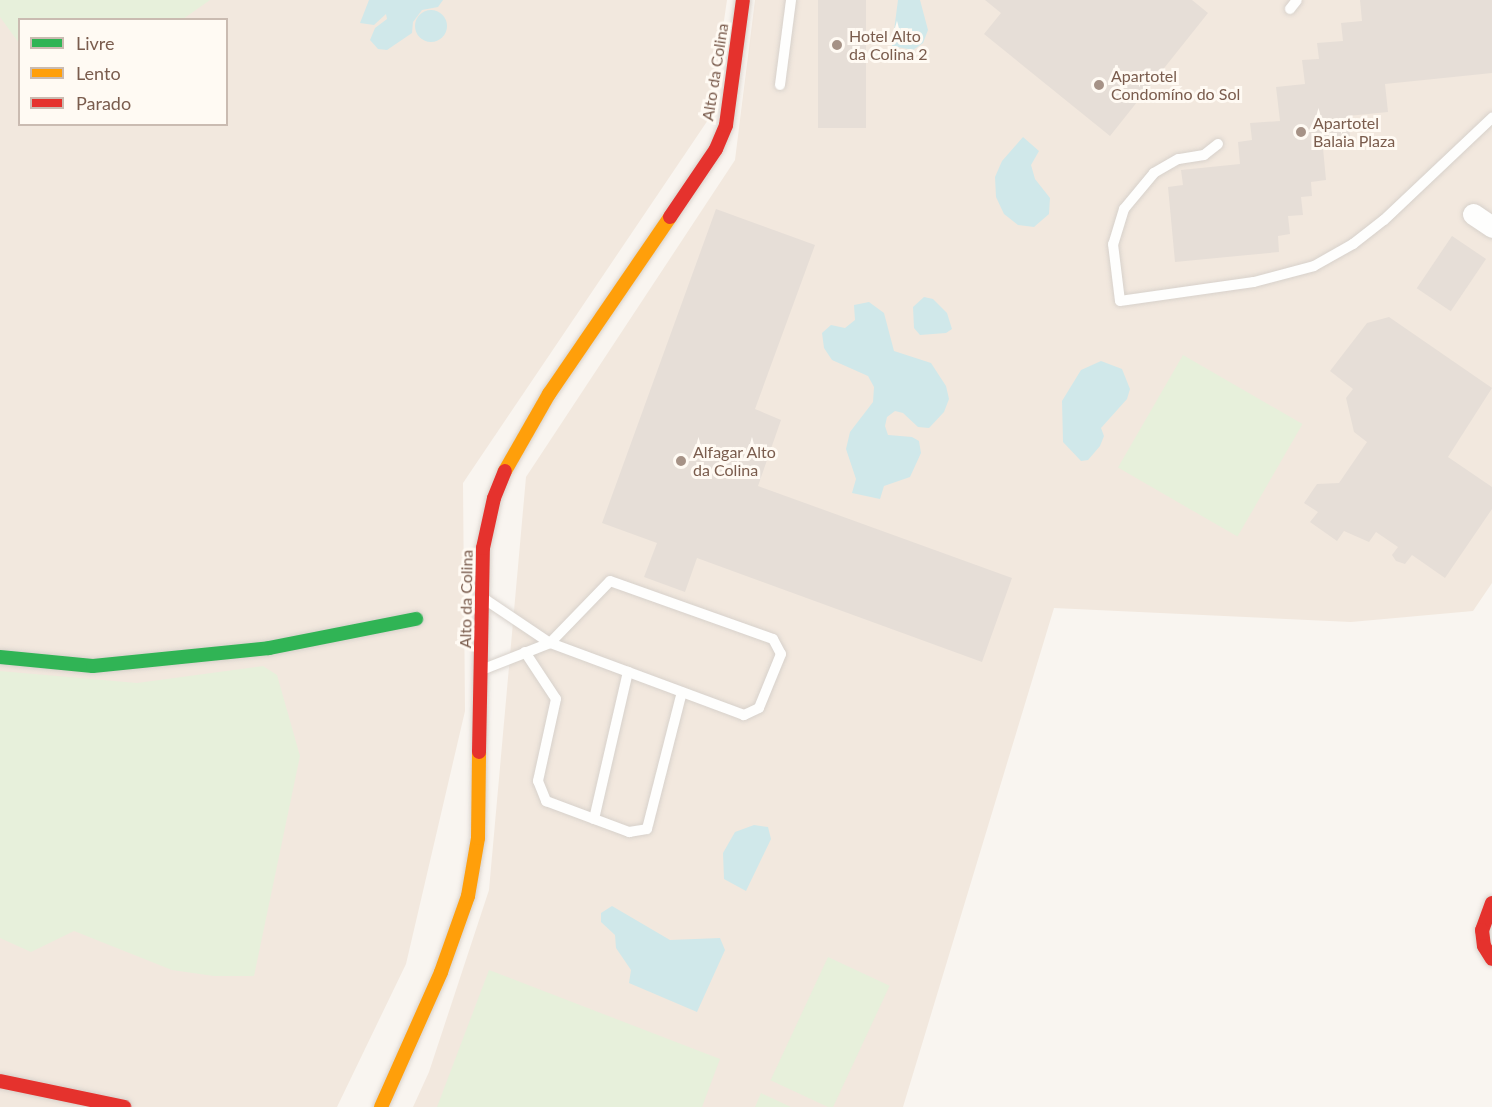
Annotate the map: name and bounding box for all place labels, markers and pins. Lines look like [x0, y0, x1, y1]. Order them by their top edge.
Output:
place label: Hotel Alto da Colina 2 [849, 26, 927, 64]
marker: Hotel Alto da Colina 2 [830, 38, 844, 52]
place label: Apartotel Condomíno do Sol [1111, 66, 1240, 104]
marker: Apartotel Condomíno do Sol [1092, 78, 1106, 92]
place label: Apartotel Balaia Plaza [1313, 113, 1395, 151]
marker: Apartotel Balaia Plaza [1294, 125, 1308, 139]
place label: Alfagar Alto da Colina [693, 442, 777, 480]
marker: Alfagar Alto da Colina [674, 454, 688, 468]

